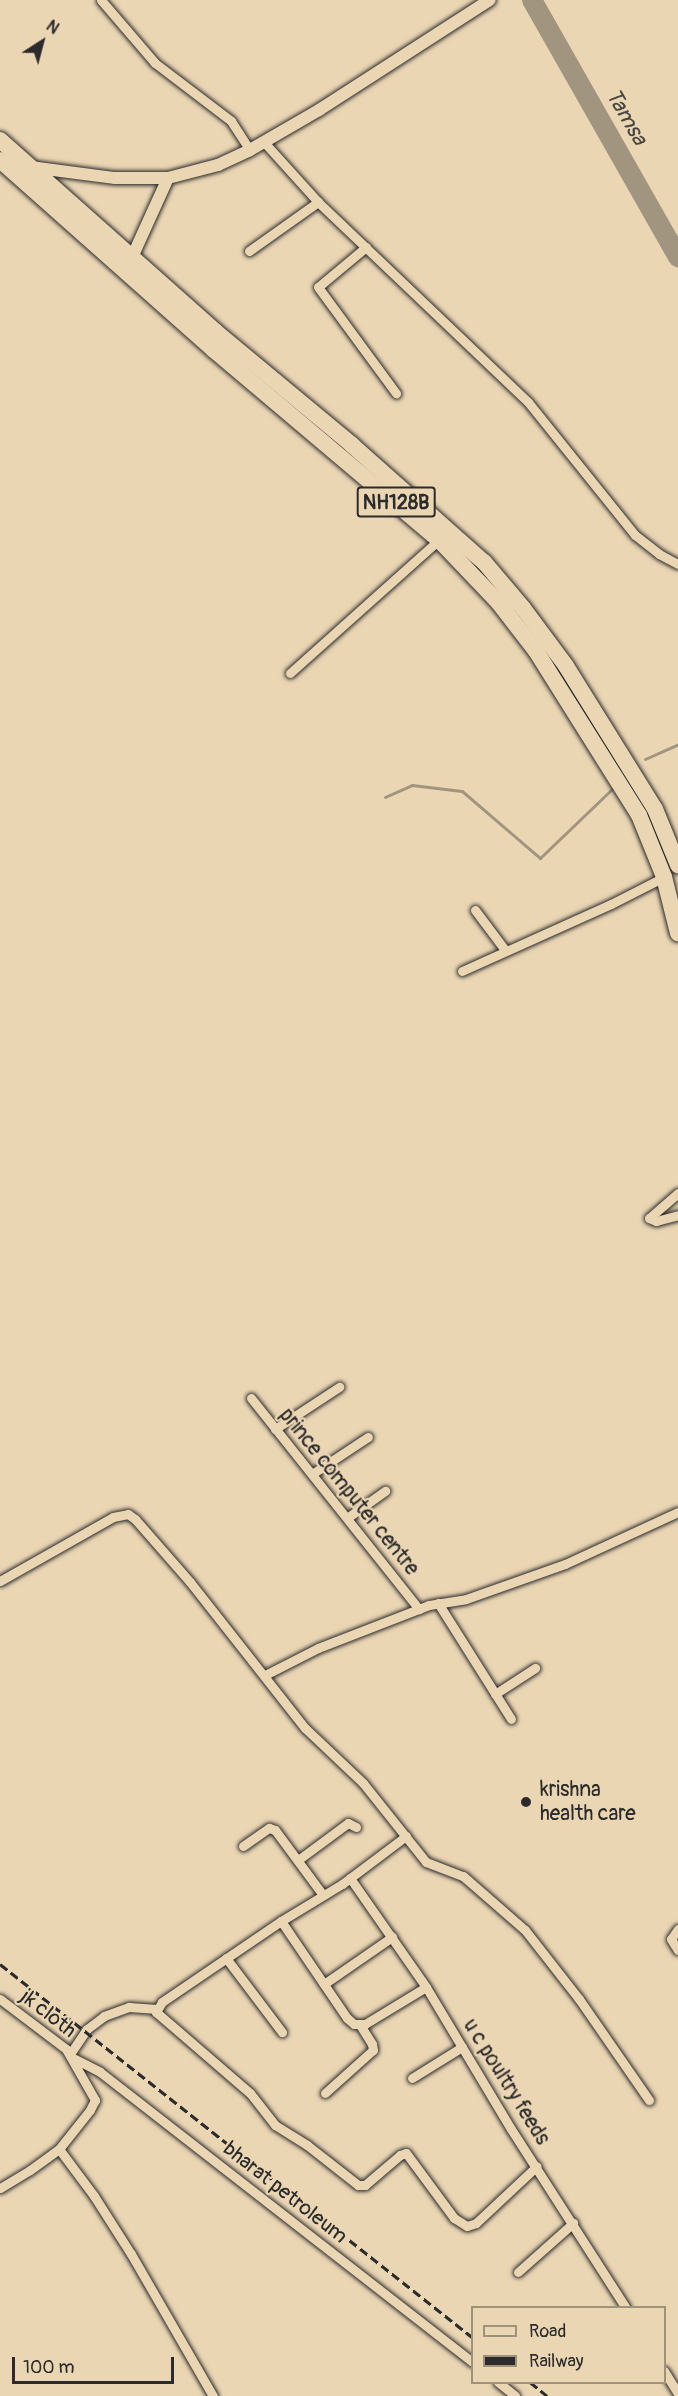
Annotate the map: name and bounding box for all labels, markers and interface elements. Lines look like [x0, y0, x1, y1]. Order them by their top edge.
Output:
north arrow [12, 12, 72, 72]
text: N [42, 16, 63, 39]
water label: Tamsa [599, 84, 653, 150]
road number: NH128B [356, 485, 436, 519]
street label: prince computer centre [274, 1403, 424, 1581]
place label: krishna health care [540, 1777, 636, 1827]
marker: krishna health care [517, 1793, 535, 1811]
street label: jk cloth [15, 1984, 81, 2044]
street label: u c poultry feeds [457, 2014, 555, 2150]
street label: bharat petroleum [218, 2137, 352, 2249]
legend [471, 2306, 666, 2384]
text: Road [529, 2320, 566, 2343]
scale bar [15, 2345, 177, 2383]
text: Railway [529, 2350, 584, 2373]
text: 100 m [23, 2356, 75, 2379]

